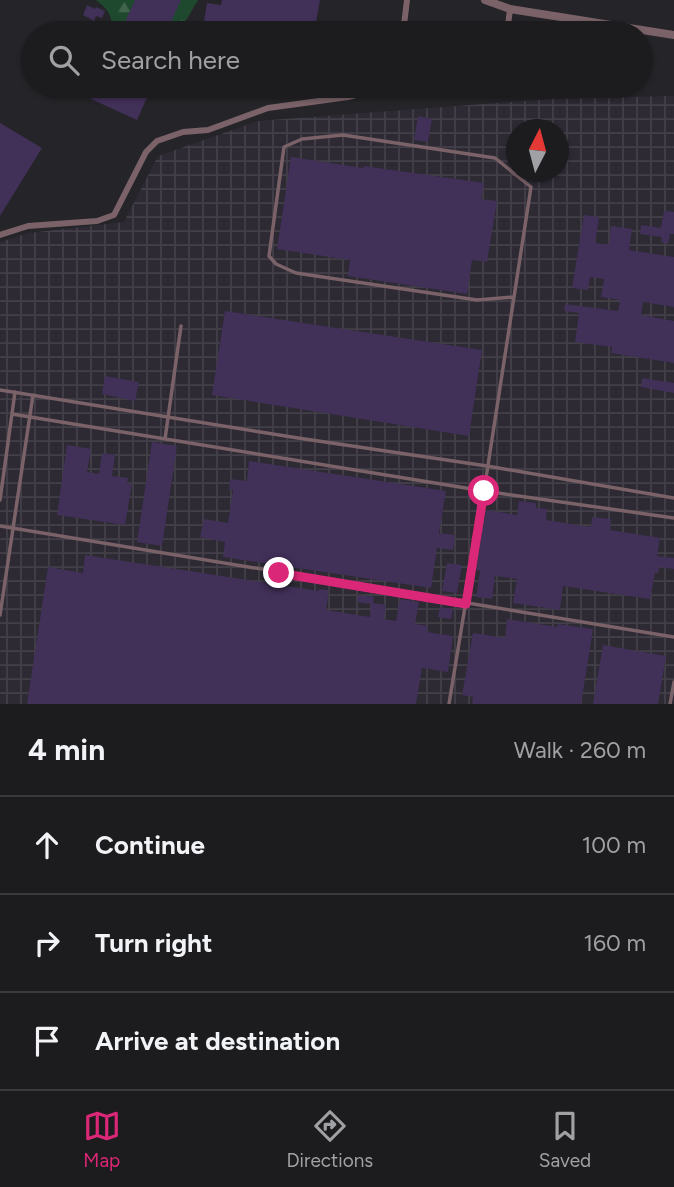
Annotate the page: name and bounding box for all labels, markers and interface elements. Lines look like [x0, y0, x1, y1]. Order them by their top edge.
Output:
search box [21, 21, 653, 98]
icon: search [45, 41, 83, 79]
text: Search here [101, 44, 240, 76]
north arrow [506, 119, 569, 182]
route start [468, 475, 499, 506]
route end [263, 557, 294, 588]
text: 4 min [28, 731, 105, 768]
text: Walk · 260 m [514, 736, 646, 764]
icon: ahead [28, 826, 66, 864]
text: Continue [95, 829, 205, 861]
text: 100 m [582, 831, 646, 859]
icon: right [28, 924, 66, 962]
text: Turn right [95, 927, 212, 959]
text: 160 m [583, 929, 646, 957]
icon: arrive [28, 1022, 66, 1060]
text: Arrive at destination [95, 1025, 340, 1057]
tab: Map [83, 1107, 121, 1172]
tab: Directions [286, 1107, 373, 1172]
tab: Saved [539, 1107, 591, 1172]

